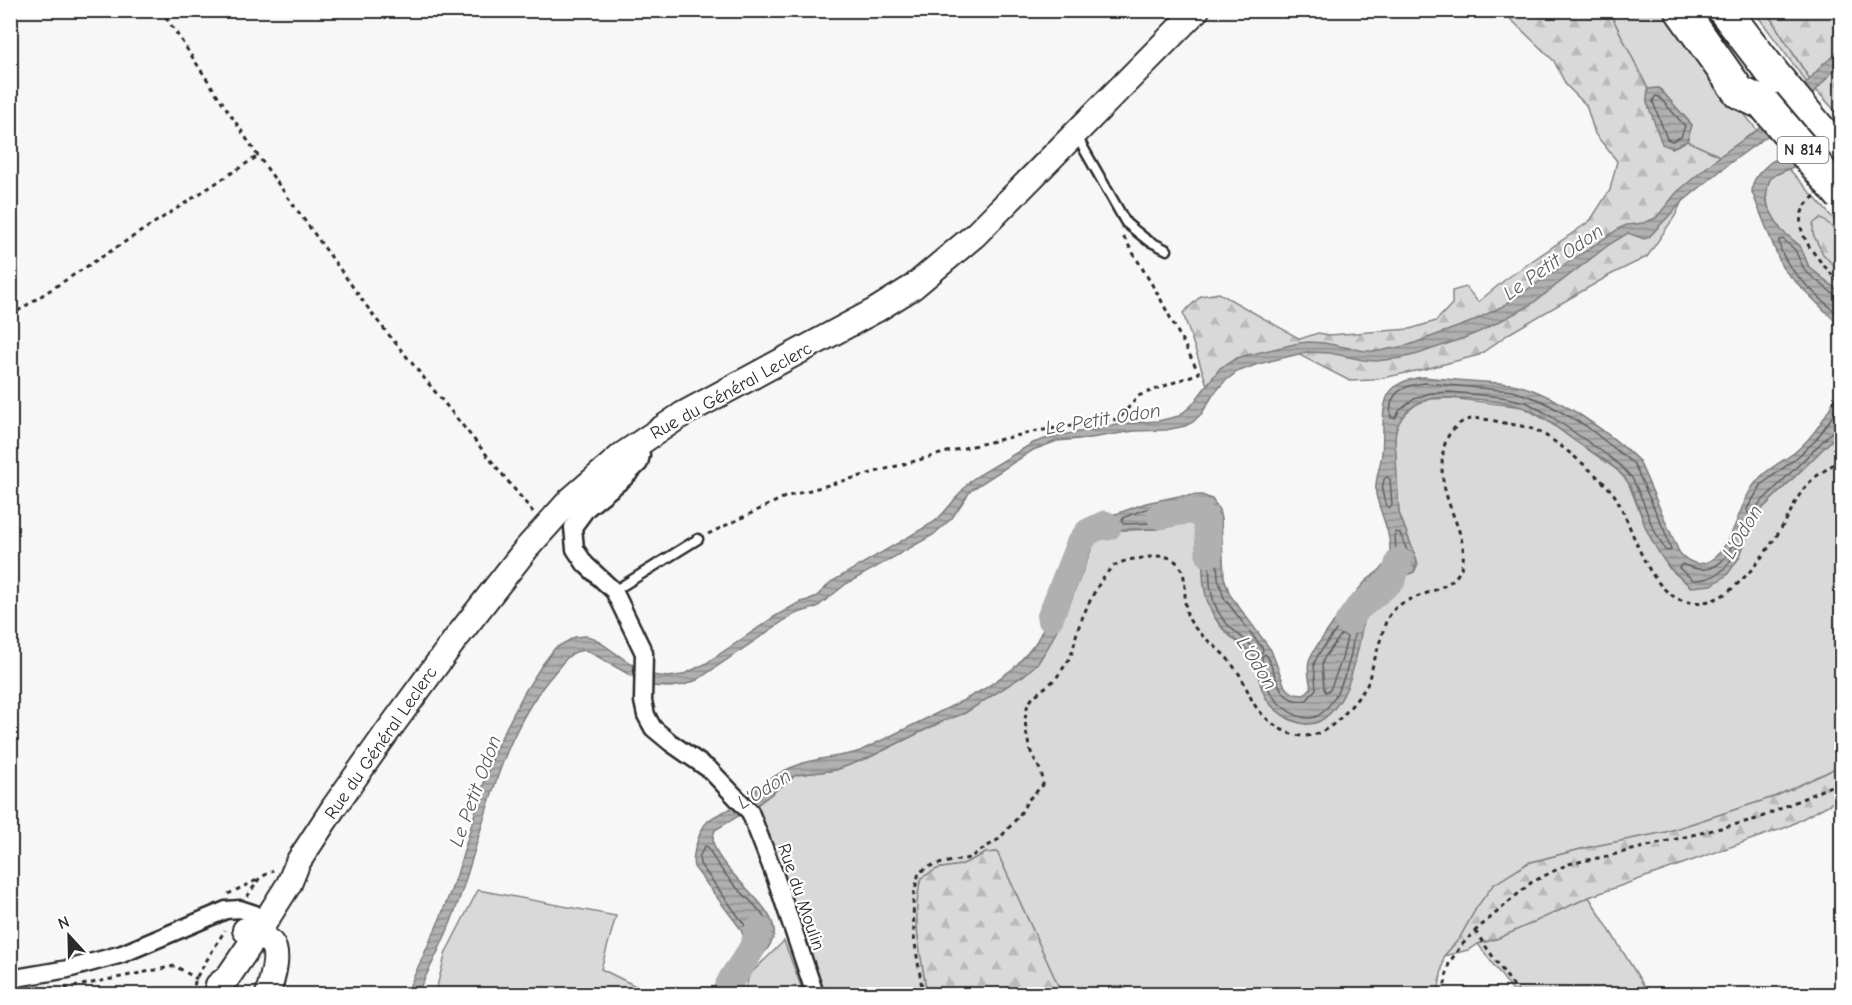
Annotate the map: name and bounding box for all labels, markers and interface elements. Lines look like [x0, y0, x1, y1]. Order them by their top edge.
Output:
road number: N 814 [1778, 137, 1828, 163]
water label: Le Petit Odon [1499, 219, 1607, 305]
street label: Rue du Général Leclerc [647, 338, 816, 444]
water label: Le Petit Odon [1044, 399, 1162, 439]
water label: L'Odon [1717, 501, 1767, 563]
water label: L'Odon [1232, 632, 1282, 694]
street label: Rue du Général Leclerc [320, 662, 442, 823]
water label: Le Petit Odon [444, 732, 506, 850]
water label: L'Odon [733, 764, 795, 814]
street label: Rue du Moulin [773, 841, 829, 953]
north arrow [39, 906, 99, 966]
text: N [56, 913, 72, 933]

